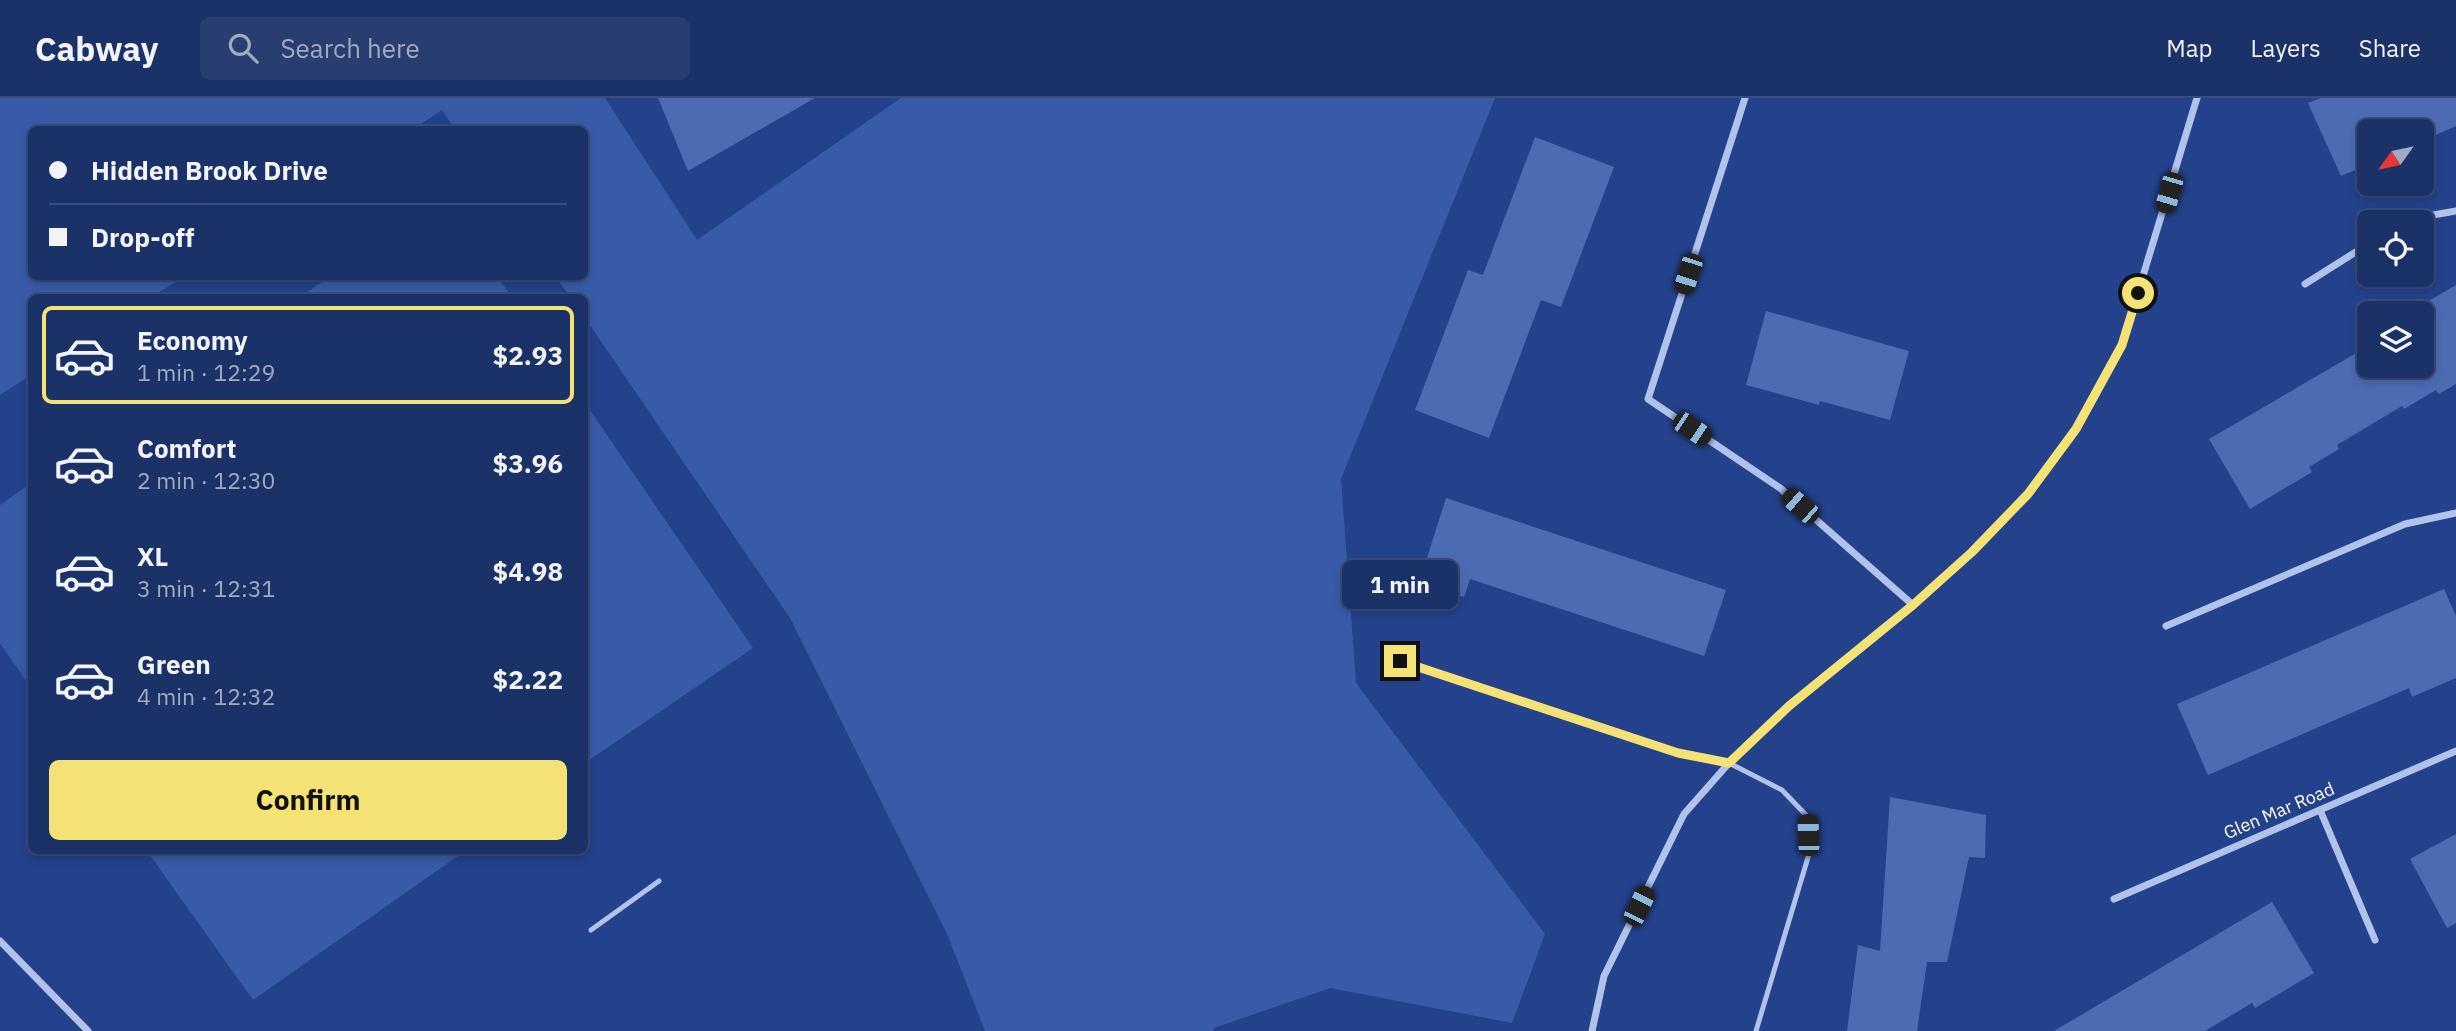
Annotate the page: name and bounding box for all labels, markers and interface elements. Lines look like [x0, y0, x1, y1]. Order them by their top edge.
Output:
search box [200, 17, 690, 80]
text: Cabway [35, 27, 158, 70]
icon: search [224, 29, 262, 67]
text: Search here [280, 31, 420, 65]
text: Map [2166, 32, 2213, 64]
text: Layers [2251, 32, 2321, 64]
text: Share [2359, 32, 2421, 64]
north arrow [2357, 119, 2434, 196]
map controls [2357, 119, 2434, 378]
text: Hidden Brook Drive [91, 153, 328, 187]
car [2154, 170, 2185, 216]
button: locate [2357, 210, 2434, 287]
text: Drop-off [91, 220, 194, 254]
car [1672, 251, 1705, 297]
route start [2122, 277, 2154, 309]
button: layers [2357, 301, 2434, 378]
text: Economy [137, 323, 248, 357]
icon: car [53, 324, 116, 387]
text: $2.93 [493, 338, 563, 372]
text: 1 min · 12:29 [137, 357, 275, 387]
car [1669, 409, 1716, 449]
text: Comfort [137, 431, 236, 465]
icon: car [53, 432, 116, 495]
text: $3.96 [493, 446, 563, 480]
text: 2 min · 12:30 [137, 465, 275, 495]
car [1778, 484, 1823, 528]
text: XL [137, 539, 168, 573]
icon: car [53, 540, 116, 603]
text: $4.98 [493, 554, 563, 588]
callout: 1 min [1342, 560, 1458, 608]
text: 1 min [1370, 569, 1430, 599]
text: 3 min · 12:31 [137, 573, 275, 603]
route end [1384, 645, 1416, 677]
text: Green [137, 647, 211, 681]
icon: car [53, 648, 116, 711]
text: $2.22 [493, 662, 563, 696]
text: 4 min · 12:32 [137, 681, 275, 711]
button: Confirm [49, 760, 567, 840]
street label: Glen Mar Road [2220, 777, 2338, 844]
car [1797, 814, 1820, 856]
car [1621, 883, 1658, 929]

